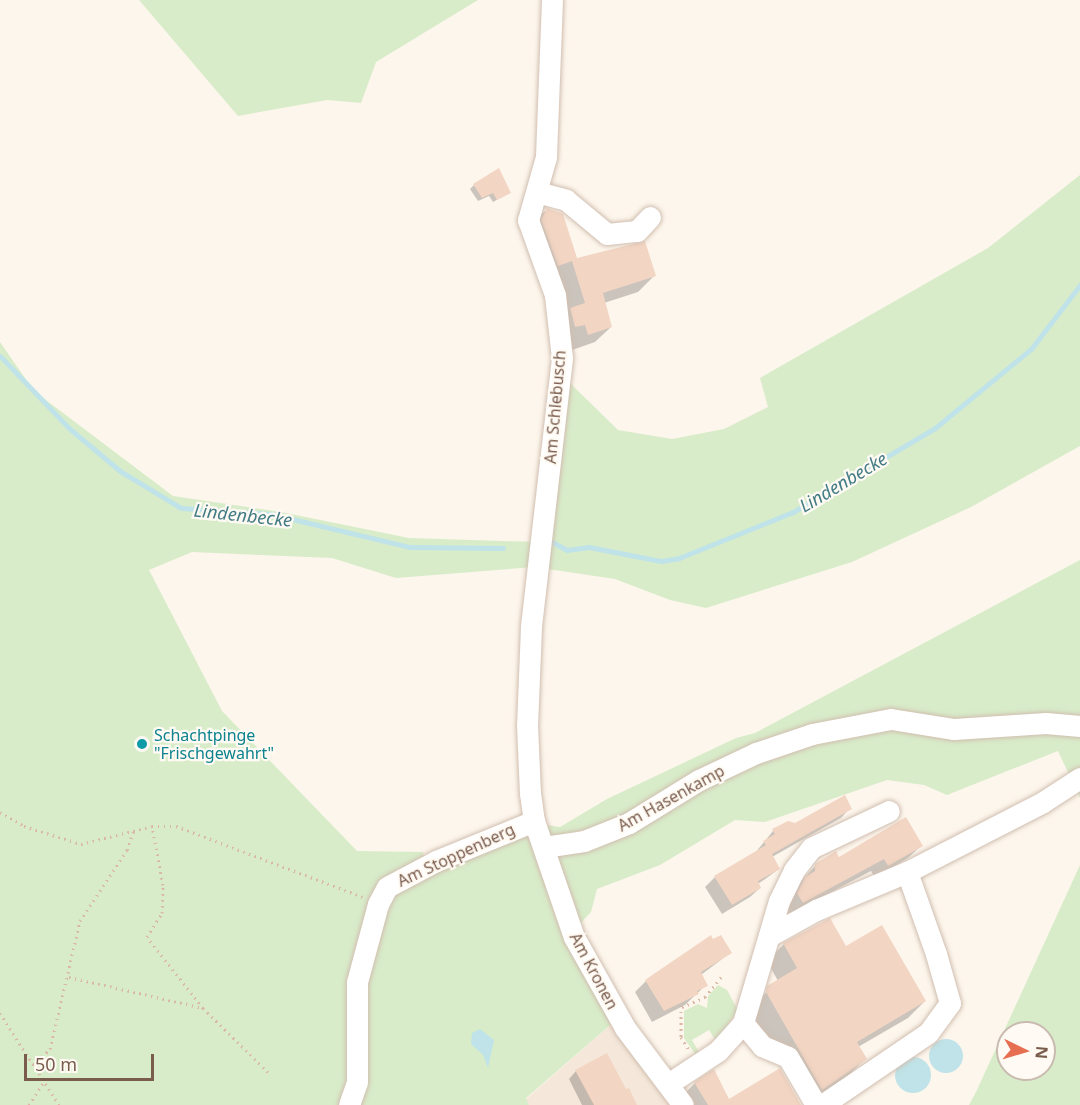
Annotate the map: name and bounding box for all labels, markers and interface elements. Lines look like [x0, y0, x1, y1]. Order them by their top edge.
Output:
street label: Am Schlebusch [540, 349, 570, 465]
water label: Lindenbecke [795, 447, 891, 517]
water label: Lindenbecke [193, 499, 293, 531]
place label: Schachtpinge "Frischgewahrt" [154, 725, 274, 763]
marker: Schachtpinge "Frischgewahrt" [135, 737, 149, 751]
street label: Am Hasenkamp [614, 761, 728, 835]
street label: Am Stoppenberg [394, 819, 518, 891]
street label: Am Kronen [566, 929, 622, 1013]
north arrow [996, 1021, 1056, 1081]
scale bar [27, 1042, 158, 1080]
text: N [1030, 1045, 1053, 1060]
text: 50 m [35, 1052, 77, 1076]

